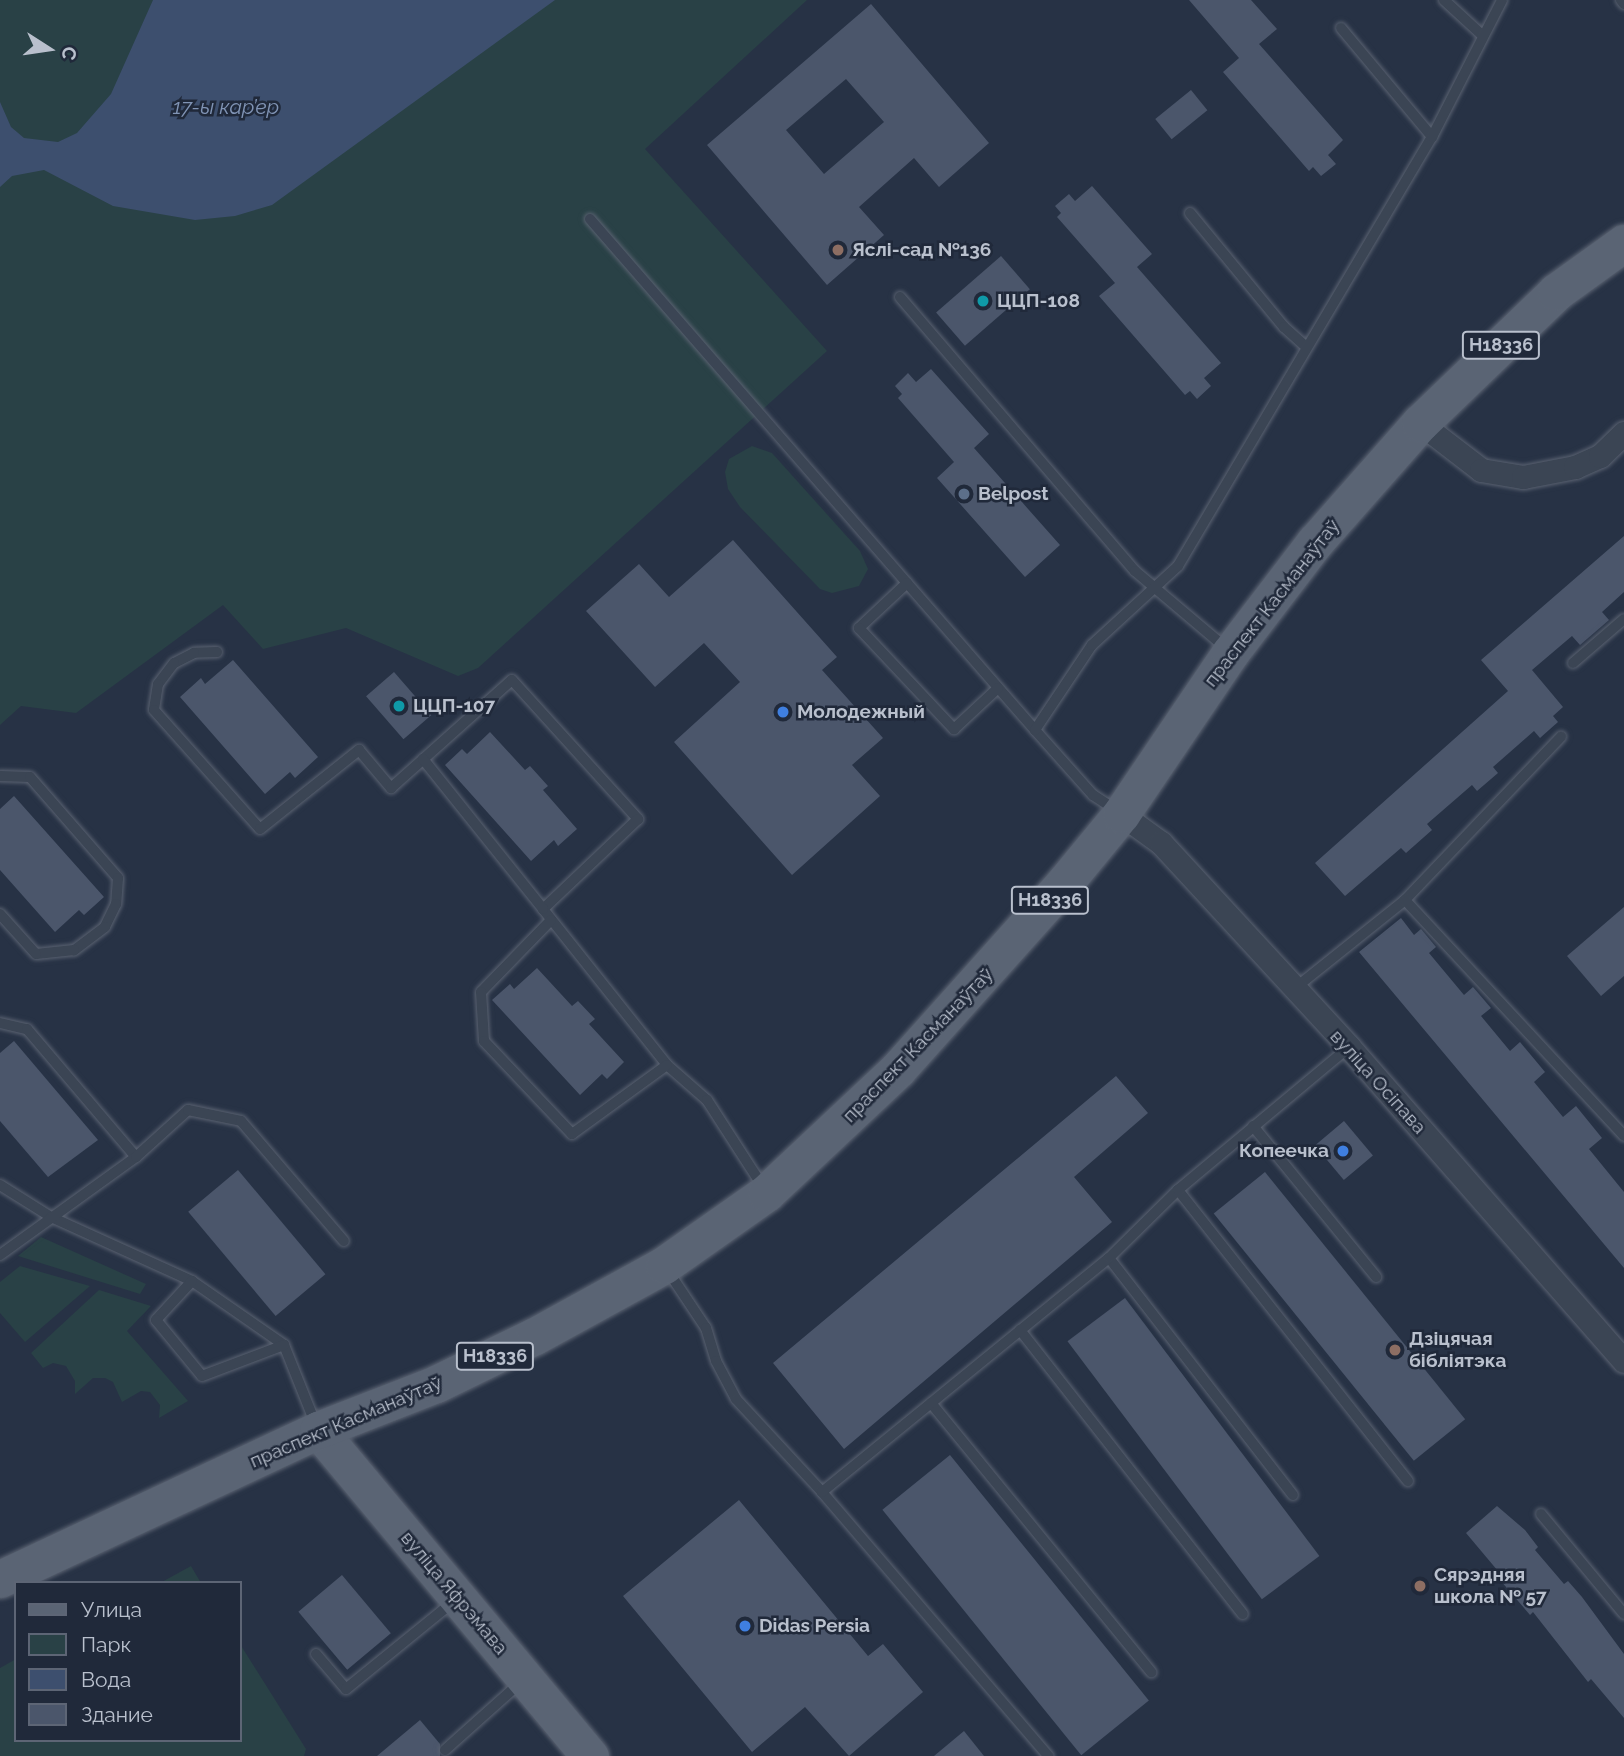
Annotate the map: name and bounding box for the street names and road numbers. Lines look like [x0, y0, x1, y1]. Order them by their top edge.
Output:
road number: Н18336 [1461, 330, 1541, 360]
street label: праспект Касманаўтаў [1200, 515, 1344, 691]
road number: Н18336 [1010, 886, 1090, 915]
street label: праспект Касманаўтаў [838, 963, 998, 1127]
street label: вуліца Осіпава [1325, 1025, 1431, 1139]
road number: Н18336 [455, 1342, 535, 1371]
street label: праспект Касманаўтаў [247, 1371, 445, 1473]
street label: вуліца Яфрэмава [396, 1527, 512, 1659]

